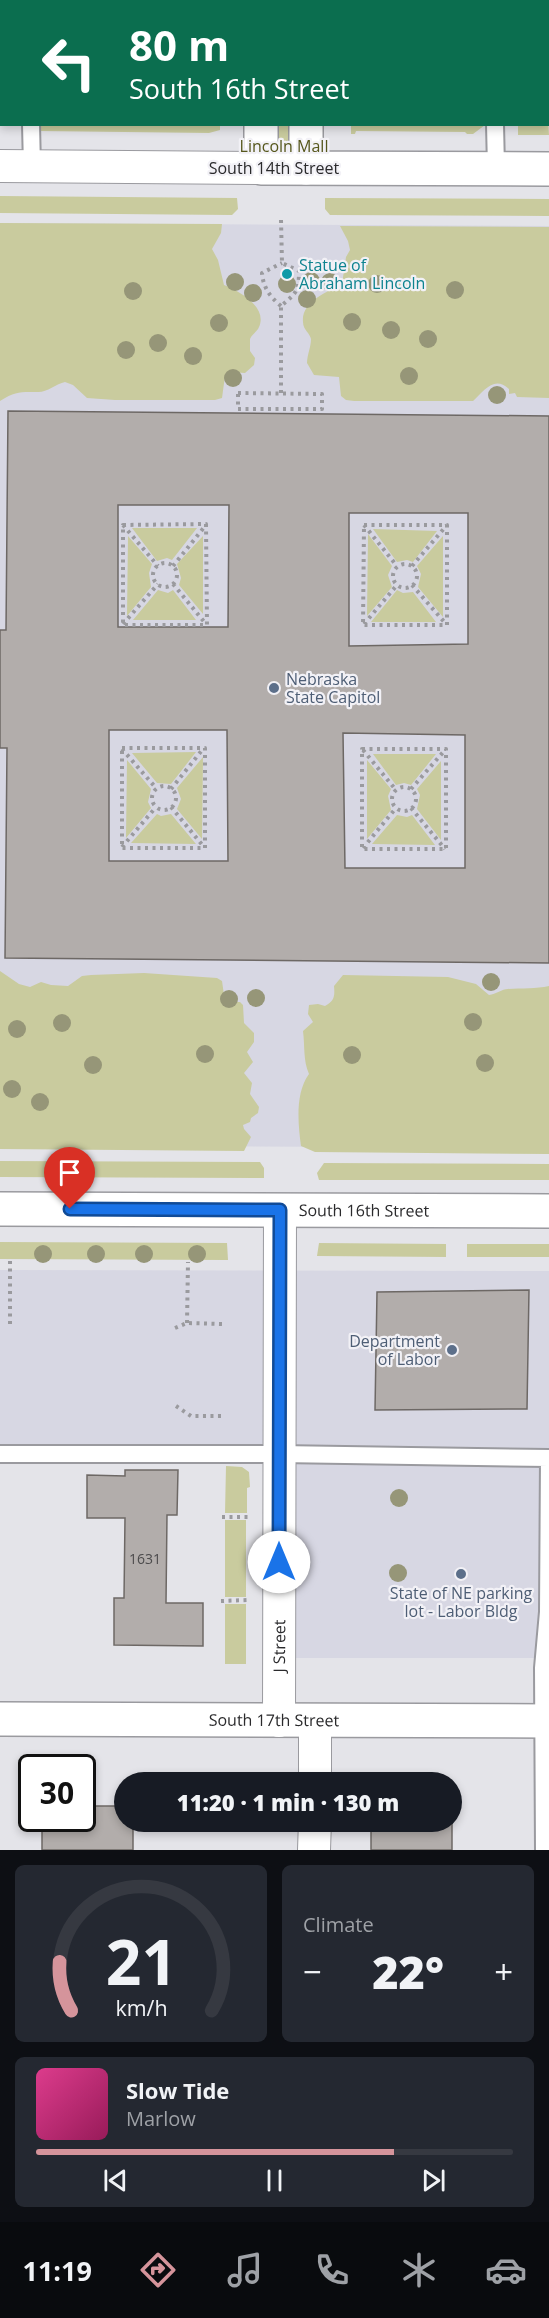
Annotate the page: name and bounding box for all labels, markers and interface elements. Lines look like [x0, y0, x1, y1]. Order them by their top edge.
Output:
text: 80 m [129, 16, 229, 73]
icon: left [30, 24, 108, 102]
text: South 16th Street [129, 70, 349, 107]
park label: Lincoln Mall [240, 135, 328, 157]
street label: South 14th Street [209, 157, 340, 179]
place label: Statue of Abraham Lincoln [299, 254, 425, 294]
marker: Statue of Abraham Lincoln [280, 267, 294, 281]
place label: Nebraska State Capitol [286, 668, 380, 708]
marker: Nebraska State Capitol [267, 681, 281, 695]
pin [44, 1147, 95, 1209]
icon: arrive [53, 1156, 86, 1189]
street label: South 16th Street [299, 1199, 430, 1222]
place label: Department of Labor [349, 1330, 440, 1370]
marker: Department of Labor [445, 1343, 459, 1357]
position arrow [247, 1530, 311, 1594]
house number: 1631 [129, 1549, 161, 1568]
marker: State of NE parking lot - Labor Bldg [454, 1567, 468, 1581]
place label: State of NE parking lot - Labor Bldg [390, 1582, 533, 1622]
street label: J Street [268, 1619, 290, 1675]
street label: South 17th Street [209, 1709, 340, 1731]
speed limit sign: 30 [18, 1754, 96, 1832]
text: 11:20 · 1 min · 130 m [177, 1787, 399, 1817]
text: Climate [303, 1911, 374, 1938]
text: 21 [105, 1918, 177, 2003]
text: 22° [372, 1941, 444, 2002]
text: − [303, 1949, 322, 1994]
text: + [494, 1949, 513, 1994]
text: km/h [115, 1993, 167, 2022]
text: Slow Tide [126, 2075, 229, 2105]
text: Marlow [126, 2105, 196, 2132]
icon: previous [99, 2164, 132, 2197]
icon: pause [258, 2164, 291, 2197]
icon: next [417, 2164, 450, 2197]
icon: directions [137, 2249, 179, 2291]
icon: music [224, 2249, 266, 2291]
icon: phone [311, 2249, 353, 2291]
icon: climate [398, 2249, 440, 2291]
icon: car [485, 2249, 527, 2291]
text: 11:19 [22, 2252, 92, 2289]

